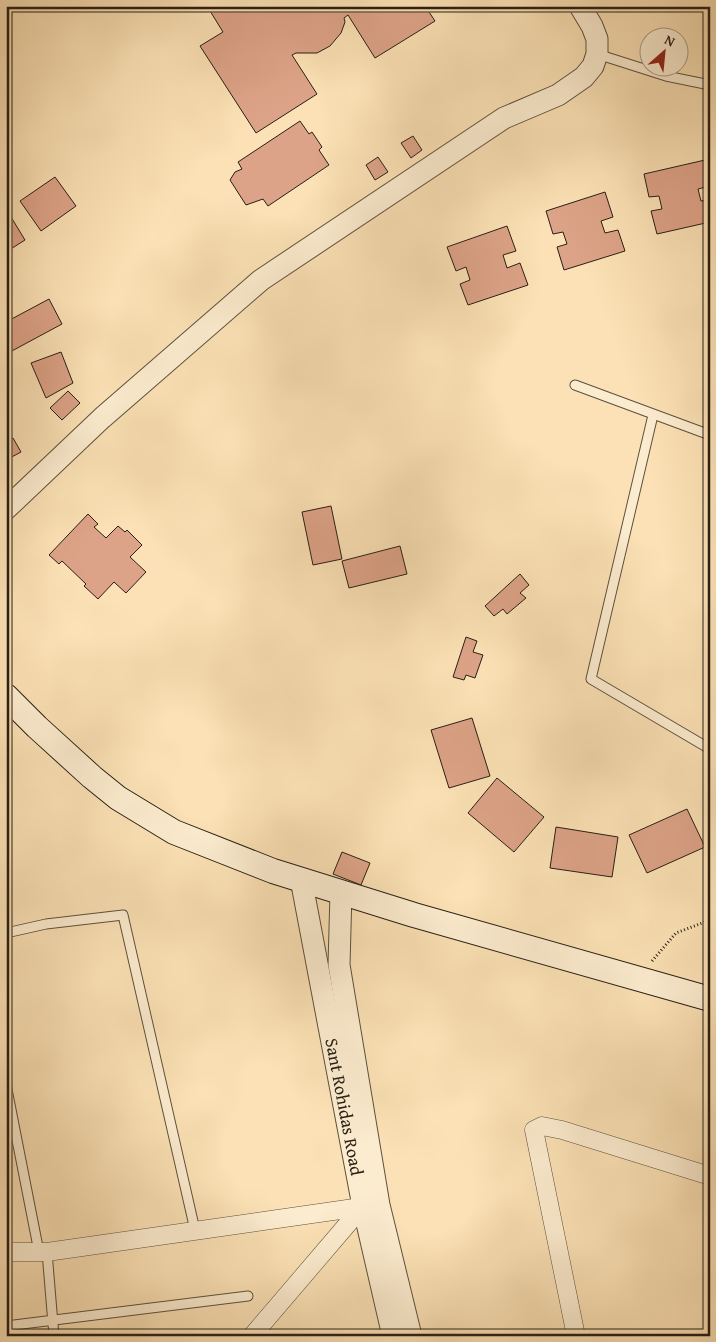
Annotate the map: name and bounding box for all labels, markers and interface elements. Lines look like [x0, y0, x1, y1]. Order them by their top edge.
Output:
north arrow [638, 28, 688, 78]
text: N [661, 29, 679, 52]
street label: Sant Rohidas Road [318, 1036, 371, 1178]

